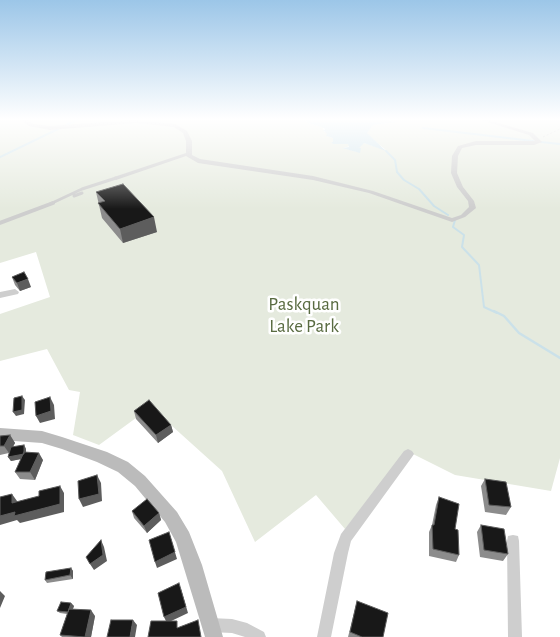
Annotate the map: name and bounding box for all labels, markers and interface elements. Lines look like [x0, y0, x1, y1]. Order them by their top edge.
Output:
park label: Paskquan Lake Park [268, 293, 340, 337]

